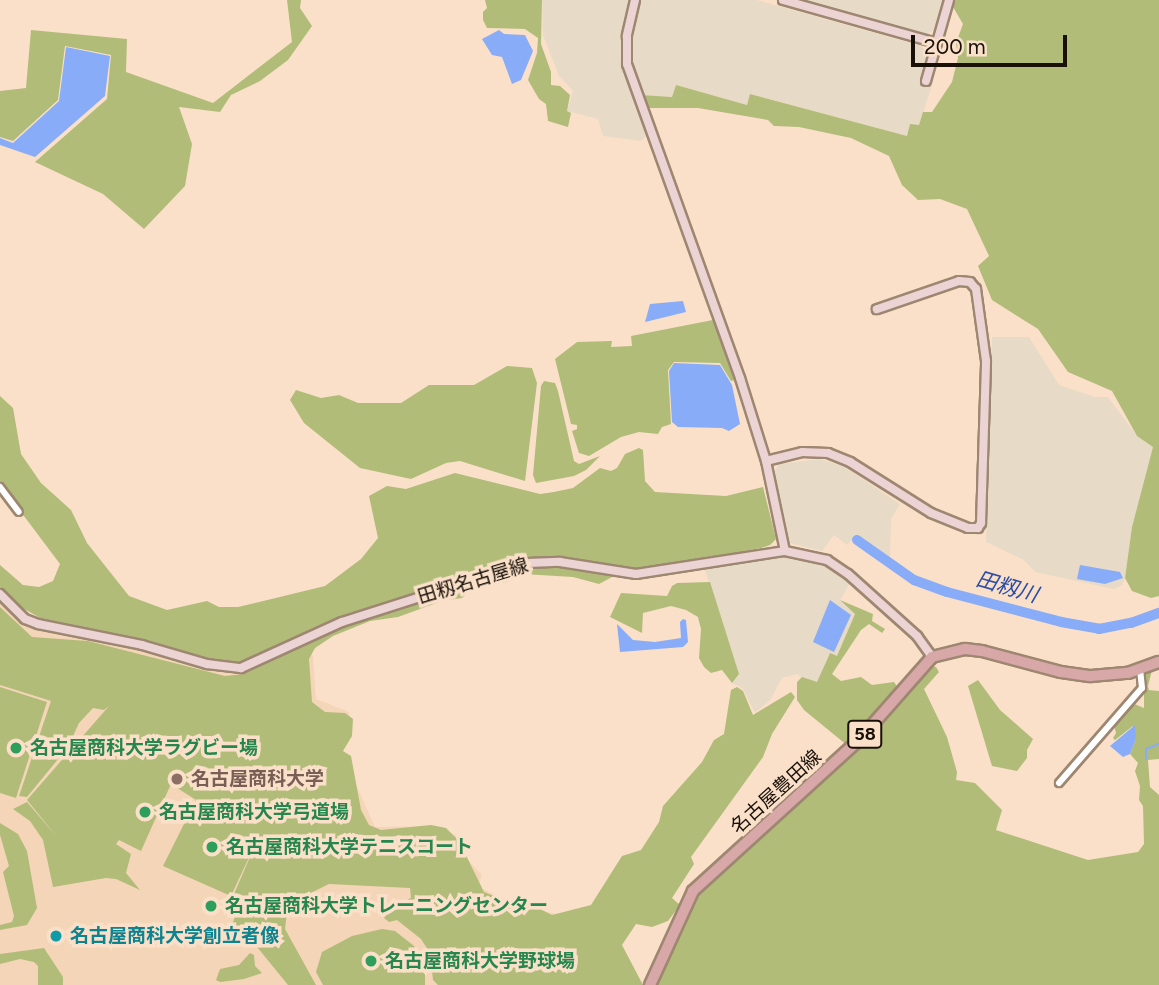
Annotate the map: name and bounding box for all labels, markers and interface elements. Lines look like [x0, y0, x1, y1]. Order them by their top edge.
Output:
scale bar [914, 21, 1070, 65]
text: 200 m [924, 34, 986, 59]
street label: 田籾名古屋線 [415, 553, 531, 609]
water label: 田籾川 [973, 566, 1041, 608]
road number: 58 [846, 720, 884, 748]
place label: 名古屋商科大学ラグビー場 [30, 737, 258, 759]
marker: 名古屋商科大学ラグビー場 [8, 740, 24, 756]
street label: 名古屋豊田線 [726, 745, 826, 839]
place label: 名古屋商科大学 [191, 768, 324, 790]
marker: 名古屋商科大学 [169, 771, 185, 787]
place label: 名古屋商科大学弓道場 [159, 801, 349, 823]
marker: 名古屋商科大学弓道場 [137, 804, 153, 820]
place label: 名古屋商科大学テニスコート [226, 836, 473, 858]
marker: 名古屋商科大学テニスコート [204, 839, 220, 855]
place label: 名古屋商科大学トレーニングセンター [225, 895, 548, 917]
marker: 名古屋商科大学トレーニングセンター [203, 898, 219, 914]
place label: 名古屋商科大学創立者像 [70, 925, 279, 947]
marker: 名古屋商科大学創立者像 [48, 928, 64, 944]
place label: 名古屋商科大学野球場 [385, 950, 575, 972]
marker: 名古屋商科大学野球場 [363, 953, 379, 969]

